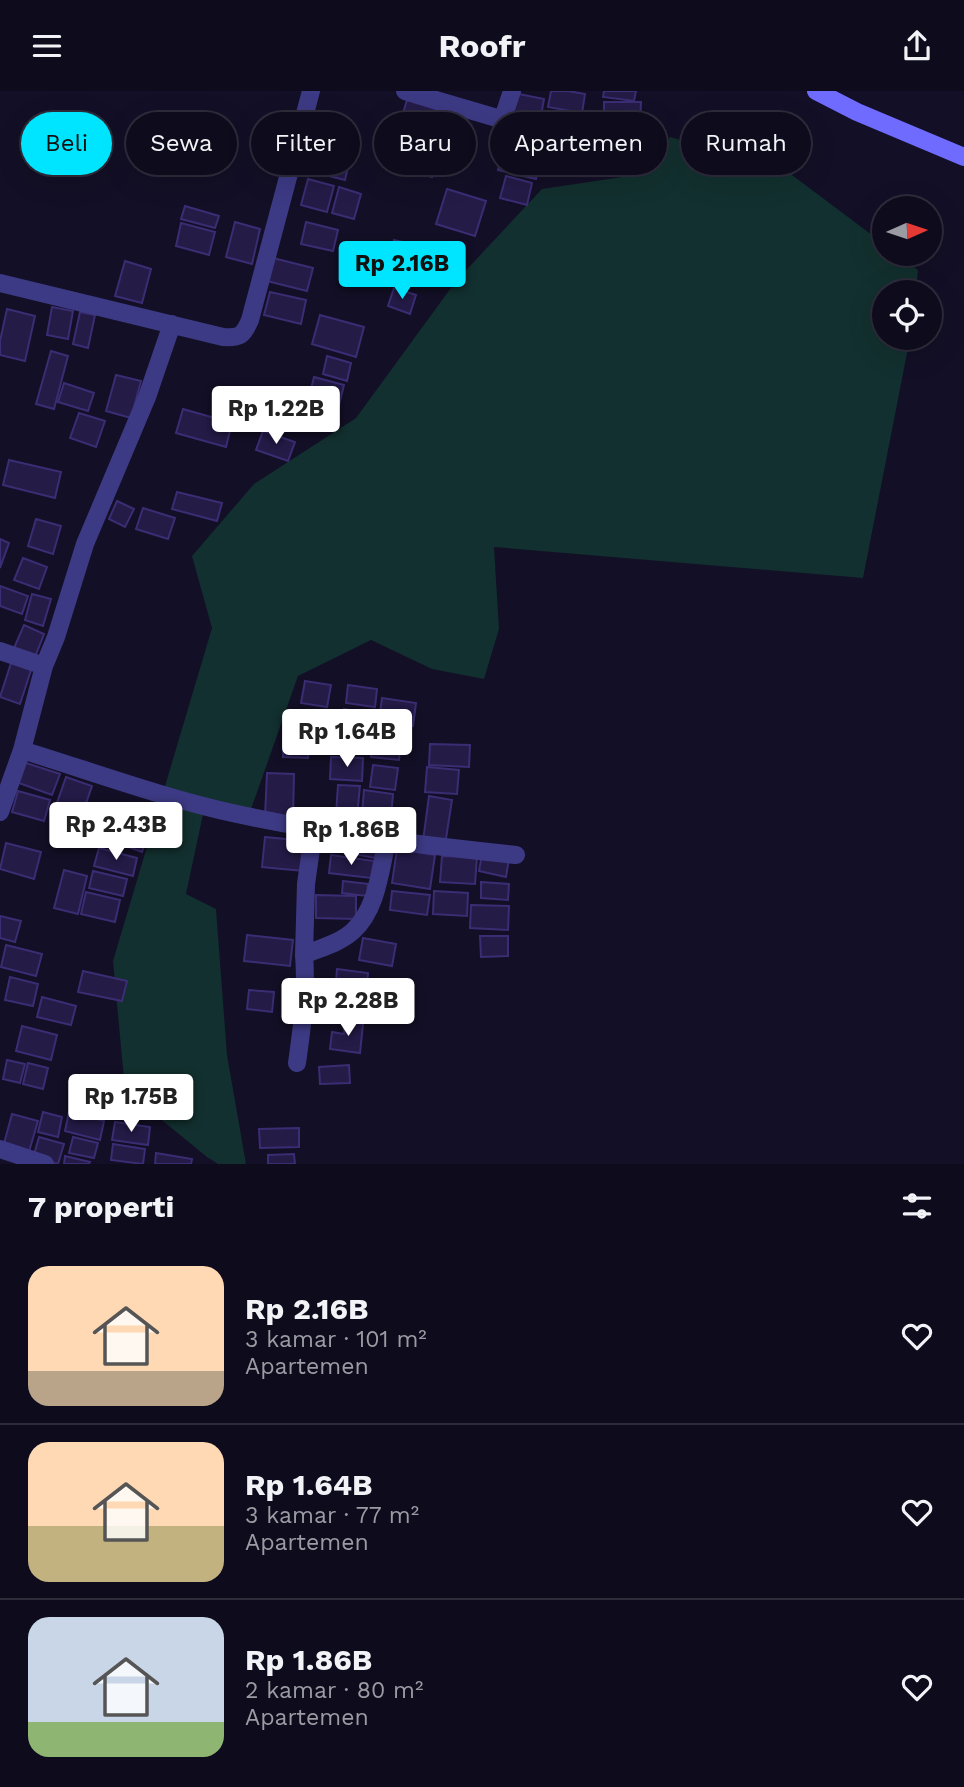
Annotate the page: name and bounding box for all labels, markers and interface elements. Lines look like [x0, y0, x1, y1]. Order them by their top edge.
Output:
icon: menu [28, 27, 66, 65]
text: Roofr [438, 27, 526, 65]
icon: share [898, 27, 936, 65]
chip: Beli [21, 112, 112, 175]
chip: Sewa [126, 112, 237, 175]
chip: Filter [251, 112, 360, 175]
chip: Baru [374, 112, 476, 175]
chip: Apartemen [490, 112, 667, 175]
chip: Rumah [681, 112, 811, 175]
north arrow [872, 196, 942, 266]
map controls [872, 196, 942, 350]
pin: Rp 2.16B [330, 241, 474, 301]
text: Rp 2.16B [355, 250, 449, 277]
button: locate [872, 280, 942, 350]
pin: Rp 1.22B [204, 387, 348, 446]
text: Rp 1.22B [228, 395, 324, 422]
pin: Rp 1.64B [275, 709, 419, 769]
text: Rp 1.64B [298, 718, 396, 745]
pin: Rp 2.43B [44, 803, 188, 862]
pin: Rp 1.86B [279, 807, 423, 867]
text: Rp 2.43B [65, 811, 167, 838]
text: Rp 1.86B [302, 816, 400, 843]
pin: Rp 2.28B [276, 979, 420, 1038]
text: Rp 2.28B [297, 987, 399, 1014]
pin: Rp 1.75B [59, 1075, 203, 1134]
text: Rp 1.75B [84, 1083, 178, 1110]
icon: filters [898, 1187, 936, 1225]
text: 7 properti [28, 1189, 174, 1224]
text: Rp 2.16B [245, 1291, 368, 1326]
icon: home [84, 1294, 168, 1378]
icon: heart [898, 1317, 936, 1355]
text: 3 kamar · 101 m² [245, 1326, 427, 1353]
text: Apartemen [245, 1353, 369, 1380]
text: Rp 1.64B [245, 1467, 373, 1502]
icon: home [84, 1470, 168, 1554]
icon: heart [898, 1493, 936, 1531]
text: 3 kamar · 77 m² [245, 1502, 419, 1529]
text: Apartemen [245, 1529, 369, 1556]
text: Rp 1.86B [245, 1642, 372, 1677]
icon: home [84, 1645, 168, 1729]
icon: heart [898, 1668, 936, 1706]
text: 2 kamar · 80 m² [245, 1677, 423, 1704]
text: Apartemen [245, 1704, 369, 1731]

